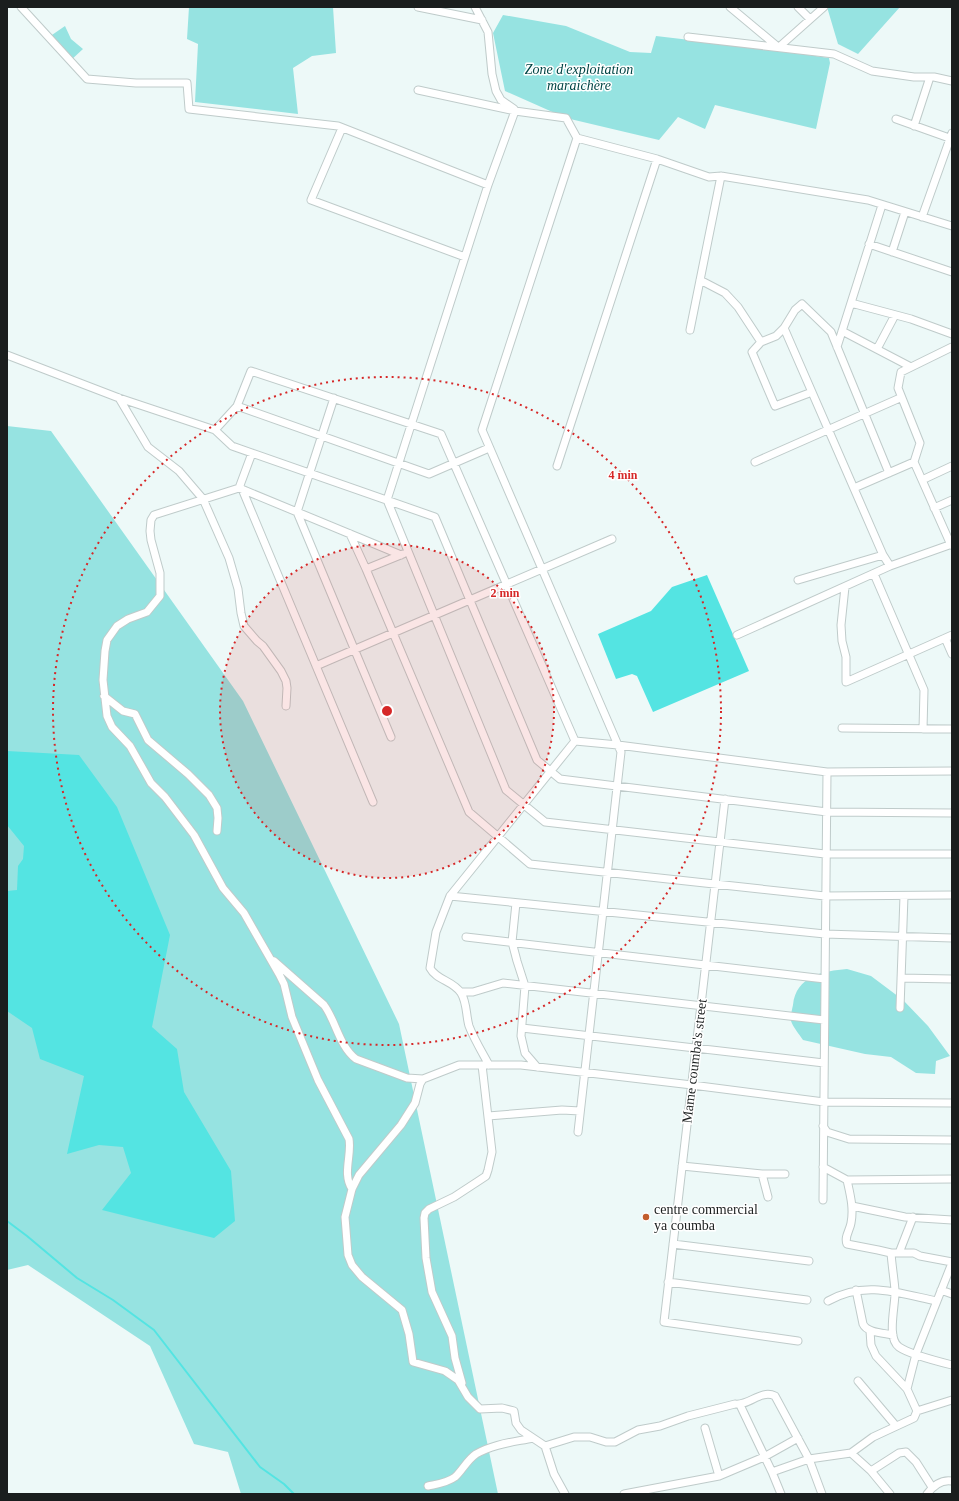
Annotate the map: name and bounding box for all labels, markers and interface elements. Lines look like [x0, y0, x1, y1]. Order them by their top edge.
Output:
park label: Zone d'exploitation maraichère [525, 62, 633, 93]
text: 4 min [608, 468, 638, 482]
text: 2 min [490, 586, 520, 600]
centre of rings [380, 704, 394, 718]
street label: Mame coumba's street [679, 998, 710, 1124]
place label: centre commercial ya coumba [654, 1202, 758, 1233]
marker: centre commercial ya coumba [641, 1212, 651, 1222]

